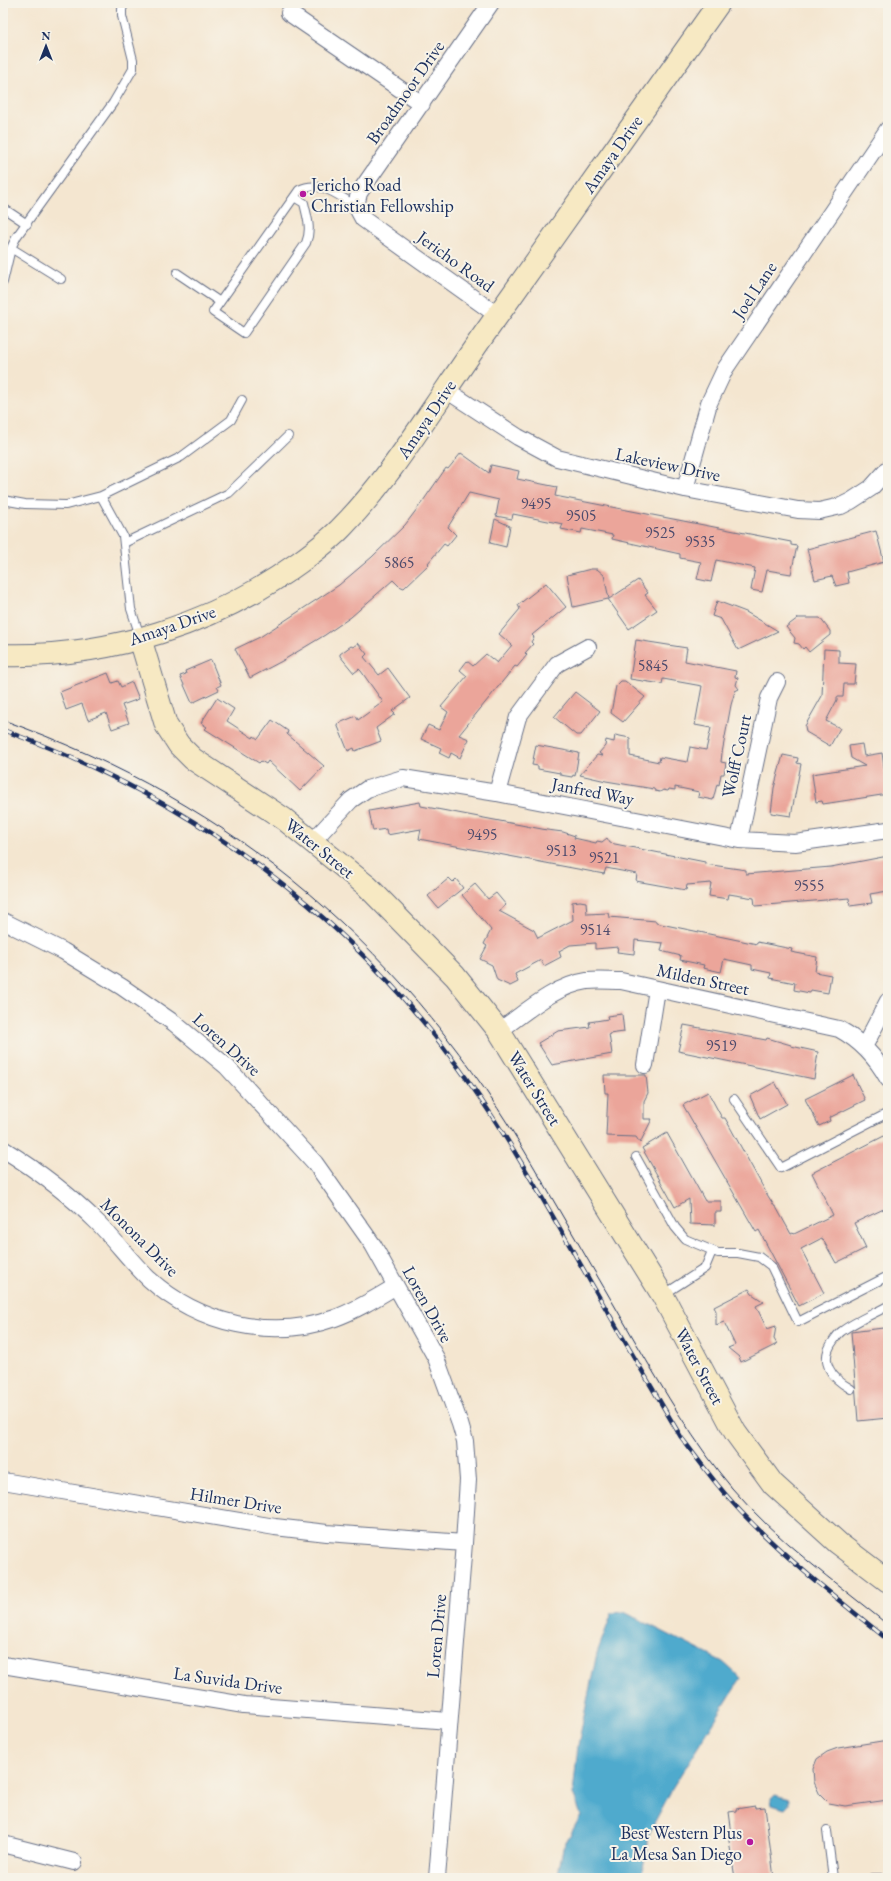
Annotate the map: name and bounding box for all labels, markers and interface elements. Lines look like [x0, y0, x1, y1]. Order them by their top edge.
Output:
north arrow [26, 26, 66, 66]
text: N [42, 29, 51, 43]
street label: Broadmoor Drive [361, 36, 449, 148]
street label: Amaya Drive [576, 110, 647, 198]
place label: Jericho Road Christian Fellowship [309, 173, 454, 217]
marker: Jericho Road Christian Fellowship [298, 189, 308, 199]
street label: Jericho Road [411, 224, 500, 297]
street label: Joel Lane [725, 257, 781, 325]
street label: Amaya Drive [391, 375, 461, 464]
street label: Lakeview Drive [613, 442, 723, 486]
house number: 9495 [521, 493, 551, 514]
house number: 9505 [566, 505, 596, 526]
house number: 9525 [645, 522, 675, 543]
house number: 9535 [685, 531, 715, 552]
house number: 5865 [384, 552, 414, 573]
street label: Amaya Drive [125, 599, 218, 651]
house number: 5845 [638, 655, 668, 676]
street label: Wolff Court [716, 712, 756, 800]
street label: Janfred Way [548, 771, 636, 810]
street label: Water Street [280, 813, 360, 883]
house number: 9495 [467, 824, 497, 845]
house number: 9513 [546, 840, 577, 861]
house number: 9521 [589, 847, 619, 868]
house number: 9555 [794, 875, 824, 896]
house number: 9514 [580, 919, 611, 940]
street label: Milden Street [655, 958, 752, 1000]
street label: Loren Drive [188, 1007, 266, 1081]
house number: 9519 [706, 1035, 737, 1056]
street label: Water Street [503, 1046, 567, 1130]
street label: Monona Drive [96, 1193, 184, 1281]
street label: Loren Drive [398, 1262, 458, 1346]
street label: Water Street [670, 1324, 730, 1409]
street label: Hilmer Drive [189, 1481, 283, 1519]
street label: Loren Drive [421, 1593, 451, 1679]
street label: La Suvida Drive [172, 1661, 284, 1699]
place label: Best Western Plus La Mesa San Diego [611, 1821, 742, 1865]
marker: Best Western Plus La Mesa San Diego [745, 1837, 755, 1847]

